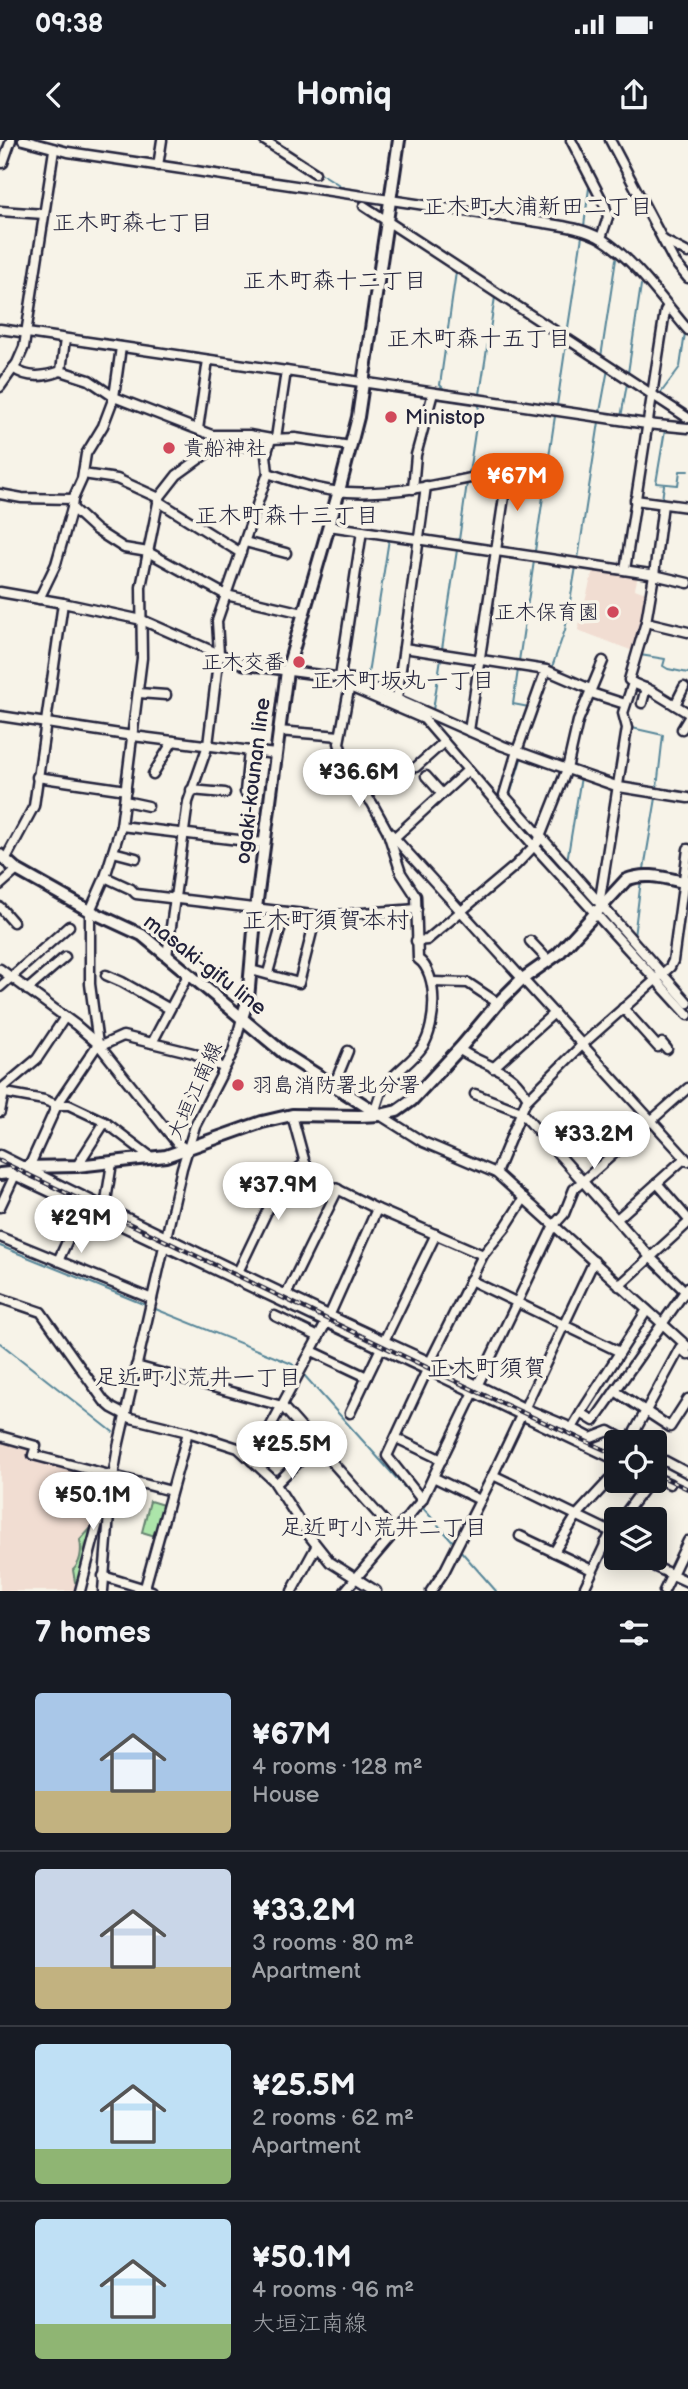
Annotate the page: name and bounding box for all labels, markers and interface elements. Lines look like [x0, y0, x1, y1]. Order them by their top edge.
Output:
text: 09:38 [35, 9, 103, 40]
text: Homiq [296, 75, 392, 114]
icon: back [35, 76, 73, 114]
icon: share [615, 76, 653, 114]
district label: 正木町大浦新田二丁目 [423, 193, 653, 221]
district label: 正木町森七丁目 [53, 209, 214, 237]
district label: 正木町森十二丁目 [243, 267, 427, 295]
district label: 正木町森十五丁目 [387, 325, 571, 353]
place label: Ministop [405, 405, 485, 430]
marker: Ministop [383, 409, 399, 425]
place label: 貴船神社 [183, 436, 267, 461]
marker: 貴船神社 [161, 440, 177, 456]
pin: ¥67M [476, 454, 558, 513]
text: ¥67M [487, 462, 547, 490]
district label: 正木町森十三丁目 [195, 502, 379, 530]
place label: 正木保育園 [494, 600, 599, 625]
marker: 正木保育園 [605, 604, 621, 620]
place label: 正木交番 [201, 650, 285, 675]
marker: 正木交番 [291, 654, 307, 670]
district label: 正木町坂丸一丁目 [311, 667, 495, 695]
street label: ogaki-kounan line [230, 696, 276, 866]
pin: ¥36.6M [302, 750, 416, 809]
text: ¥36.6M [319, 758, 399, 786]
district label: 正木町須賀本村 [242, 906, 410, 935]
street label: masaki-gifu line [139, 909, 271, 1021]
street label: 大垣江南線 [162, 1038, 228, 1144]
place label: 羽島消防署北分署 [252, 1073, 420, 1098]
marker: 羽島消防署北分署 [230, 1077, 246, 1093]
pin: ¥33.2M [537, 1112, 651, 1171]
text: ¥33.2M [554, 1120, 634, 1148]
pin: ¥37.9M [221, 1163, 335, 1222]
text: ¥37.9M [239, 1171, 317, 1199]
pin: ¥29M [40, 1196, 122, 1255]
text: ¥29M [50, 1204, 112, 1232]
district label: 正木町須賀 [427, 1354, 547, 1383]
district label: 足近町小荒井一丁目 [95, 1364, 302, 1392]
pin: ¥25.5M [235, 1422, 349, 1481]
text: ¥25.5M [252, 1430, 332, 1458]
map controls [604, 1430, 667, 1570]
button: locate [604, 1430, 667, 1493]
pin: ¥50.1M [36, 1472, 150, 1532]
text: ¥50.1M [55, 1481, 131, 1509]
button: layers [604, 1507, 667, 1570]
district label: 足近町小荒井二丁目 [281, 1514, 488, 1542]
icon: filters [615, 1614, 653, 1652]
text: 7 homes [35, 1615, 151, 1651]
text: ¥67M [252, 1717, 331, 1753]
icon: home [91, 1721, 175, 1805]
text: 4 rooms · 128 m² [252, 1753, 423, 1781]
text: House [252, 1781, 319, 1809]
text: ¥33.2M [252, 1893, 356, 1929]
icon: home [91, 1897, 175, 1981]
text: 3 rooms · 80 m² [252, 1929, 414, 1957]
text: Apartment [252, 1957, 361, 1985]
text: ¥25.5M [252, 2068, 356, 2104]
icon: home [91, 2072, 175, 2156]
text: 2 rooms · 62 m² [252, 2104, 414, 2132]
text: Apartment [252, 2132, 361, 2160]
text: ¥50.1M [252, 2240, 352, 2276]
icon: home [91, 2247, 175, 2331]
text: 4 rooms · 96 m² [252, 2276, 414, 2304]
text: 大垣江南線 [252, 2310, 367, 2338]

